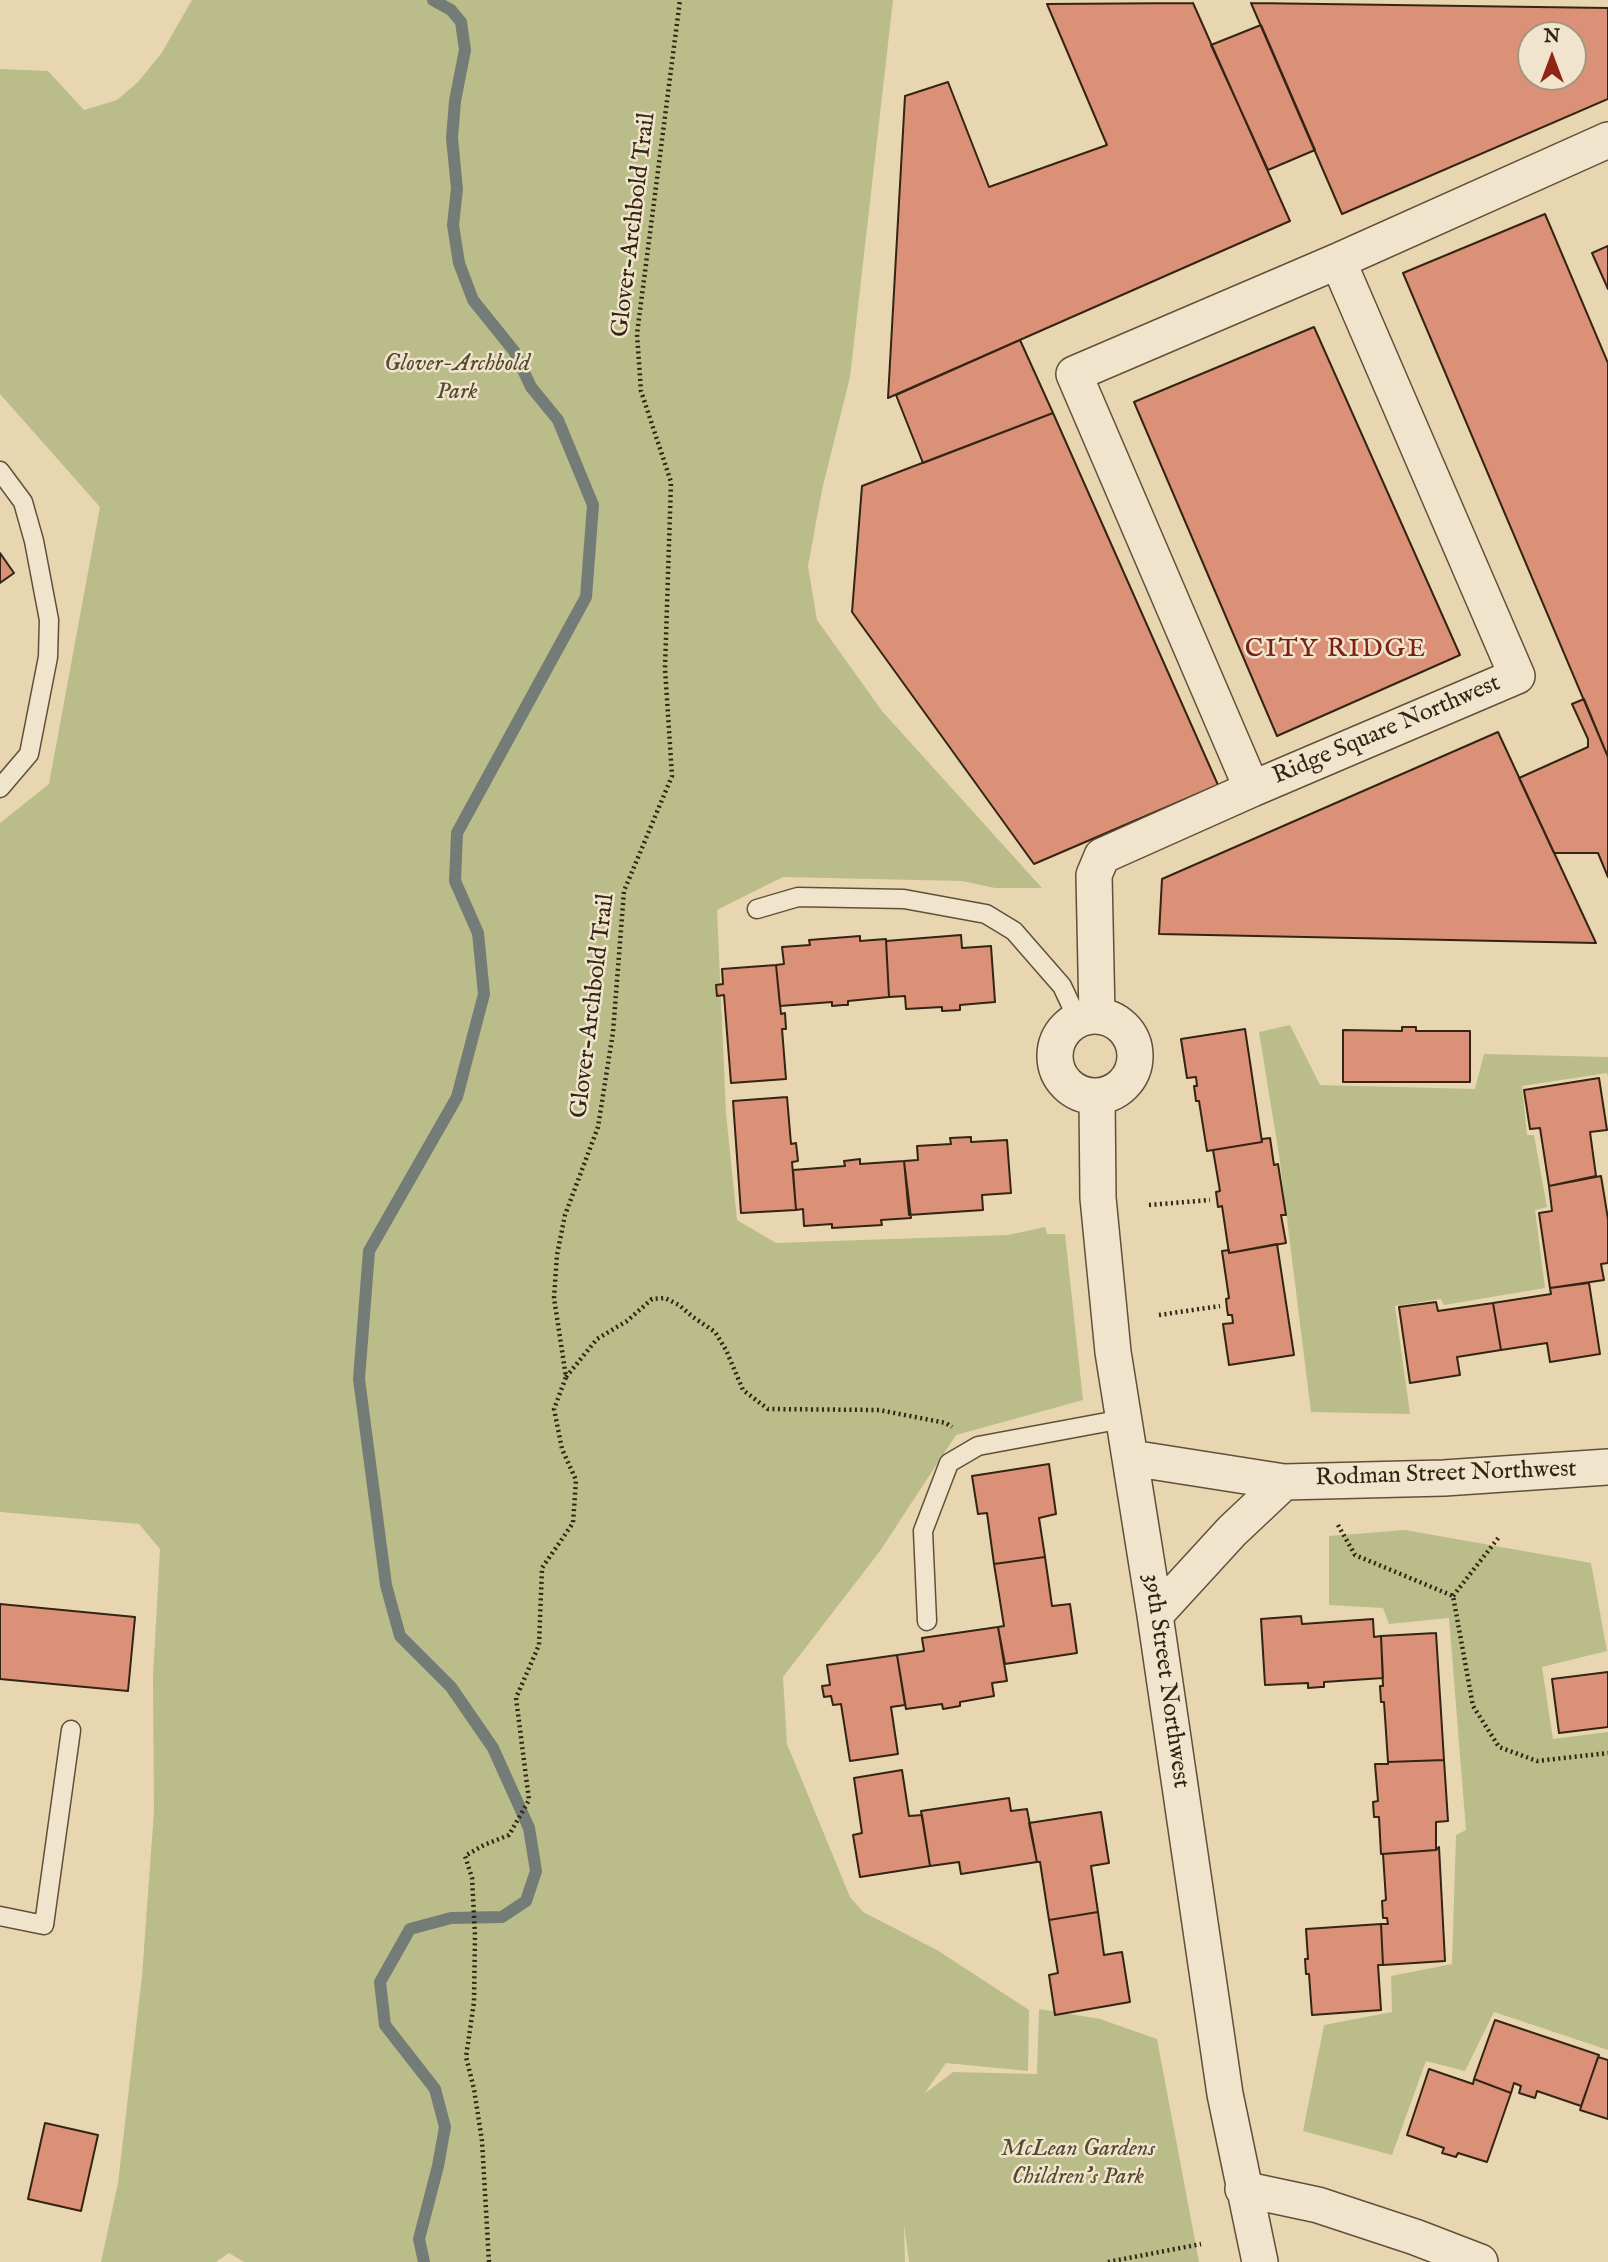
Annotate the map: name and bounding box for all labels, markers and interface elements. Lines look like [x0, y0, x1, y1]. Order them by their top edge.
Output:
north arrow [1517, 21, 1587, 91]
text: N [1544, 25, 1560, 49]
street label: Glover-Archbold Trail [607, 111, 663, 339]
park label: Glover-Archbold Park [384, 351, 530, 407]
district label: CITY RIDGE [1246, 635, 1426, 667]
street label: Ridge Square Northwest [1269, 670, 1505, 792]
street label: Glover-Archbold Trail [566, 892, 622, 1120]
street label: Rodman Street Northwest [1315, 1456, 1577, 1494]
street label: 39th Street Northwest [1136, 1572, 1194, 1790]
park label: McLean Gardens Children's Park [1001, 2136, 1155, 2192]

